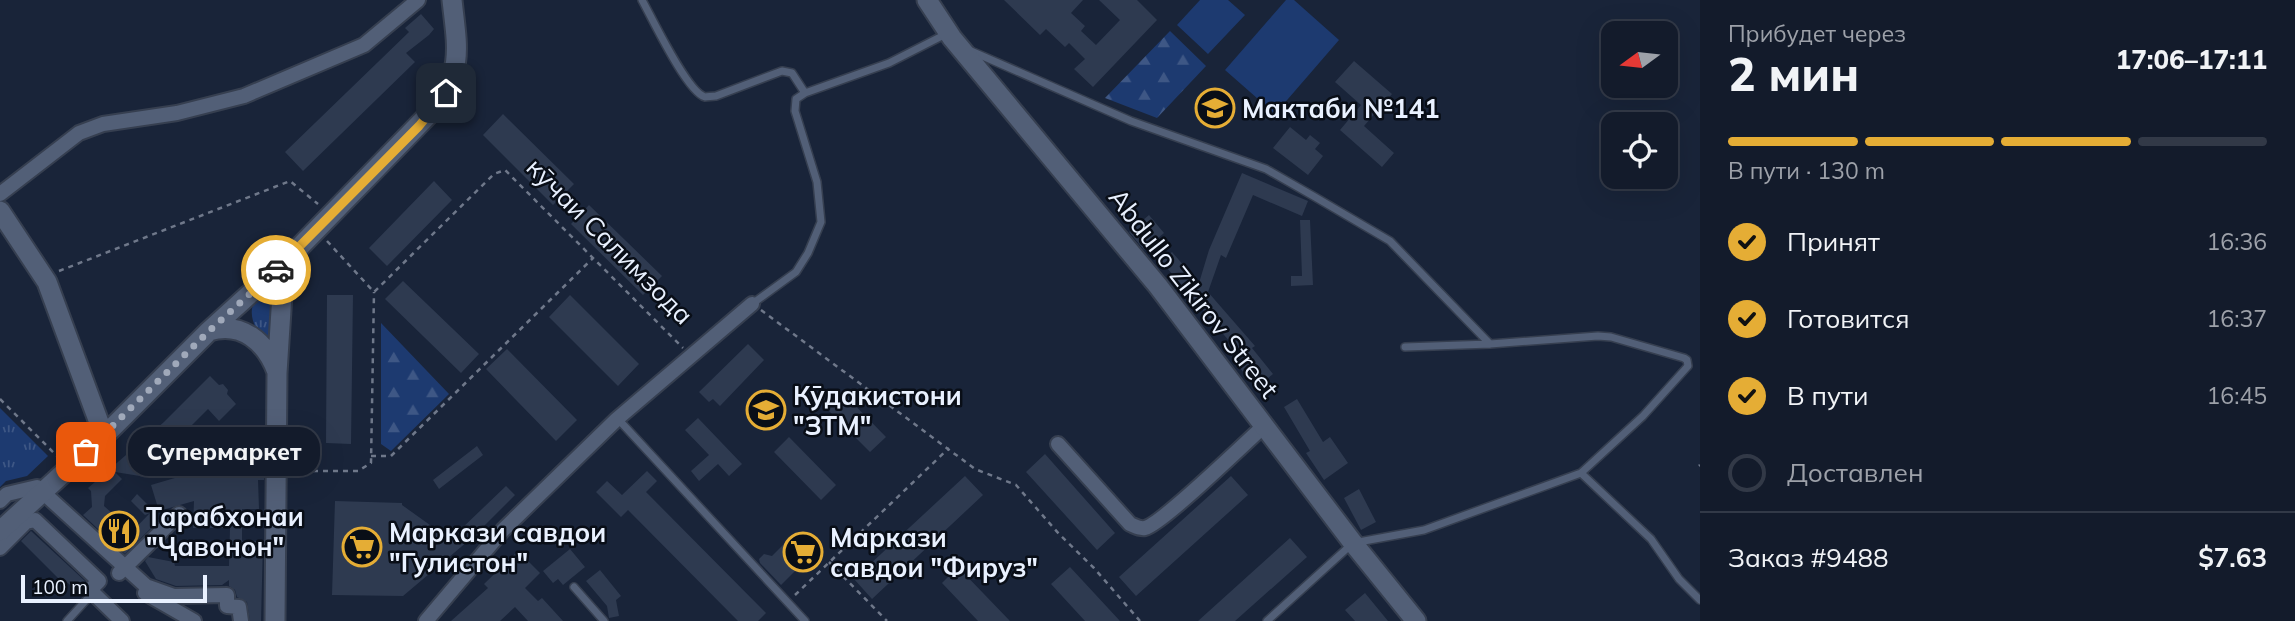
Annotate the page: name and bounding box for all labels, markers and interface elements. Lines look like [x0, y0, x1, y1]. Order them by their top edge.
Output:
text: Прибудет через [1728, 19, 1906, 48]
north arrow [1601, 21, 1678, 98]
map controls [1601, 21, 1678, 189]
text: 17:06–17:11 [2116, 43, 2267, 76]
text: 2 мин [1728, 45, 1859, 103]
pin [416, 63, 476, 123]
icon: home [427, 74, 465, 112]
school or university icon: Мактаби №141 [1194, 87, 1236, 129]
place label: Мактаби №141 [1242, 92, 1440, 125]
button: locate [1601, 112, 1678, 189]
street label: кӯчаи Салимзода [520, 151, 700, 331]
text: В пути · 130 m [1728, 156, 1885, 185]
street label: Abdullo Zikirov Street [1102, 182, 1286, 404]
icon: check [1728, 223, 1766, 261]
text: Принят [1787, 225, 1880, 258]
text: 16:36 [2207, 227, 2267, 256]
courier [241, 235, 311, 305]
icon: car [257, 251, 295, 289]
icon: check [1728, 300, 1766, 338]
text: Готовится [1787, 302, 1910, 335]
text: 16:37 [2207, 304, 2267, 333]
icon: check [1728, 377, 1766, 415]
place label: Кӯдакистони "ЗТМ" [793, 379, 962, 442]
text: В пути [1787, 379, 1868, 412]
text: 16:45 [2207, 381, 2267, 410]
school or university icon: Кӯдакистони "ЗТМ" [745, 389, 787, 431]
pin [56, 422, 116, 482]
callout: Супермаркет [128, 428, 320, 476]
icon: bag [67, 433, 105, 471]
text: Супермаркет [147, 437, 301, 466]
text: Доставлен [1787, 456, 1924, 489]
place label: Тарабхонаи "Ҷавонон" [146, 500, 304, 563]
restaurant icon: Тарабхонаи "Ҷавонон" [98, 510, 140, 552]
place label: Маркази савдои "Гулистон" [389, 516, 606, 579]
place label: Маркази савдои "Фируз" [830, 521, 1038, 584]
supermarket icon: Маркази савдои "Гулистон" [341, 526, 383, 568]
supermarket icon: Маркази савдои "Фируз" [782, 531, 824, 573]
text: Заказ #9488 [1728, 541, 1889, 574]
text: $7.63 [2198, 541, 2267, 574]
scale bar [21, 572, 206, 604]
text: 100 m [32, 575, 88, 599]

